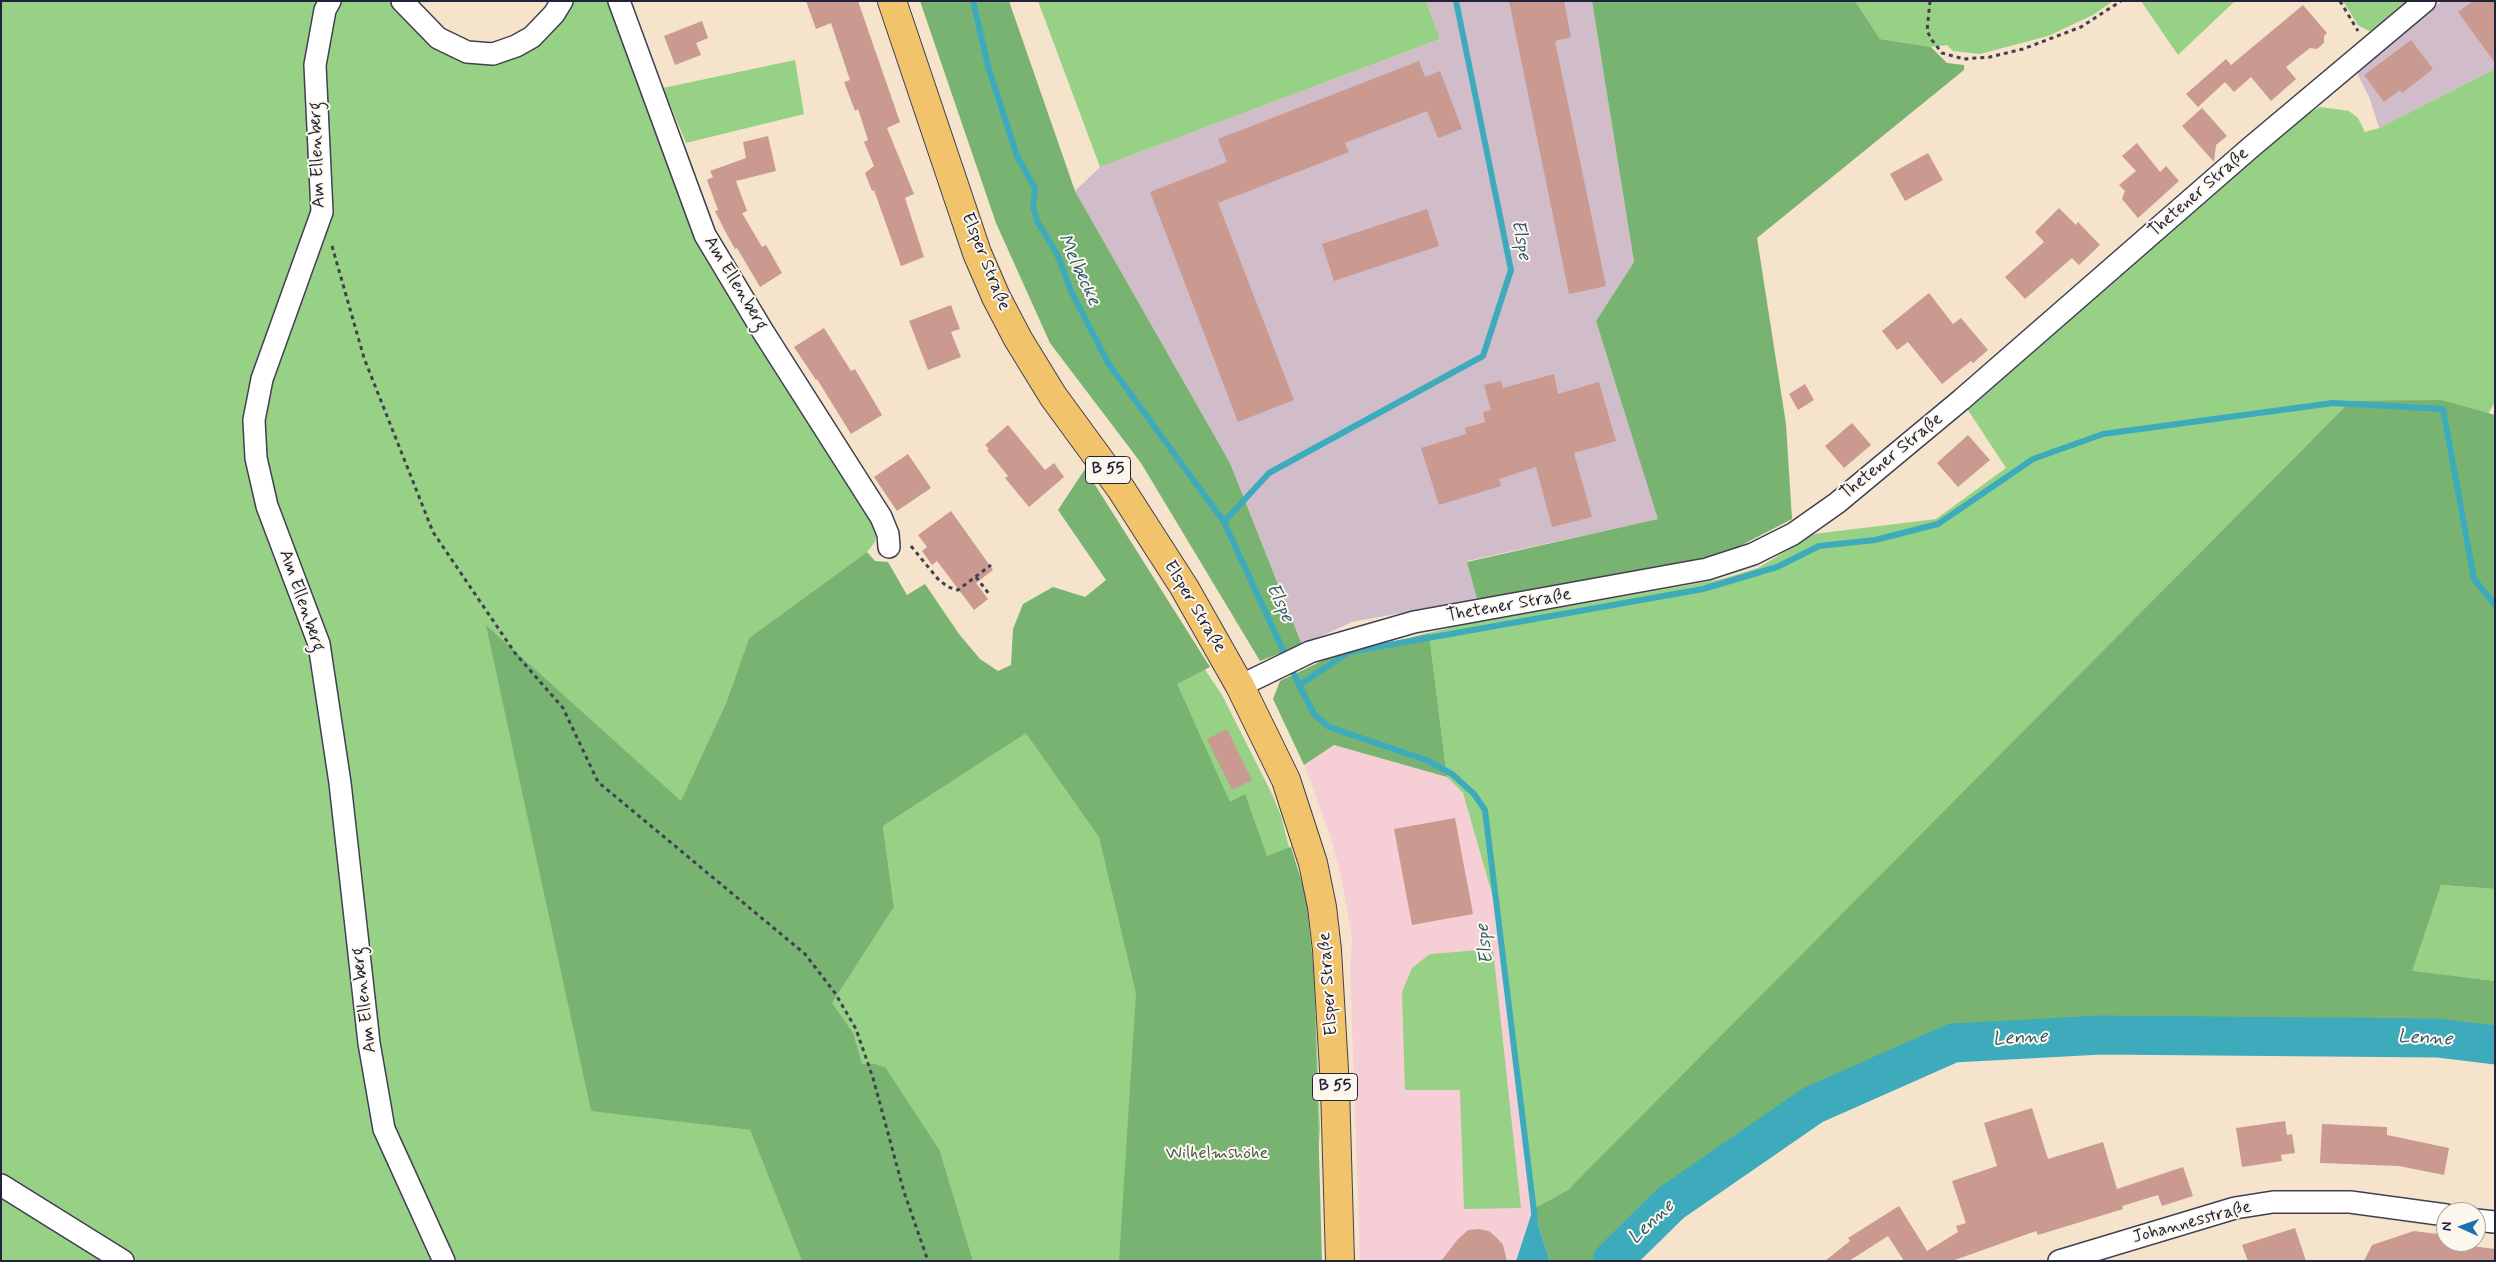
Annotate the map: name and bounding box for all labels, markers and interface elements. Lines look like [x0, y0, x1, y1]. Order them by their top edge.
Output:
street label: Am Ellenberg [305, 101, 331, 209]
street label: Thetener Straße [2144, 143, 2254, 243]
street label: Elsper Straße [956, 210, 1014, 314]
water label: Elspe [1505, 218, 1535, 262]
water label: Melbecke [1051, 230, 1105, 310]
street label: Am Ellenberg [698, 233, 772, 335]
street label: Thetener Straße [1836, 409, 1948, 505]
road number: B 55 [1086, 456, 1130, 484]
street label: Am Ellenberg [273, 547, 329, 655]
street label: Elsper Straße [1158, 557, 1230, 657]
water label: Elspe [1260, 580, 1298, 626]
street label: Thetener Straße [1445, 584, 1573, 628]
water label: Elspe [1472, 923, 1500, 965]
street label: Elsper Straße [1315, 931, 1343, 1037]
street label: Am Ellenberg [348, 946, 382, 1054]
water label: Lenne [1992, 1026, 2048, 1052]
water label: Lenne [2397, 1026, 2453, 1052]
road number: B 55 [1312, 1074, 1358, 1100]
park label: Wilhelmshöhe [1166, 1143, 1268, 1165]
water label: Lenne [1624, 1196, 1680, 1250]
street label: Johannesstraße [2130, 1197, 2254, 1249]
north arrow [2436, 1202, 2486, 1252]
text: N [2438, 1222, 2456, 1231]

